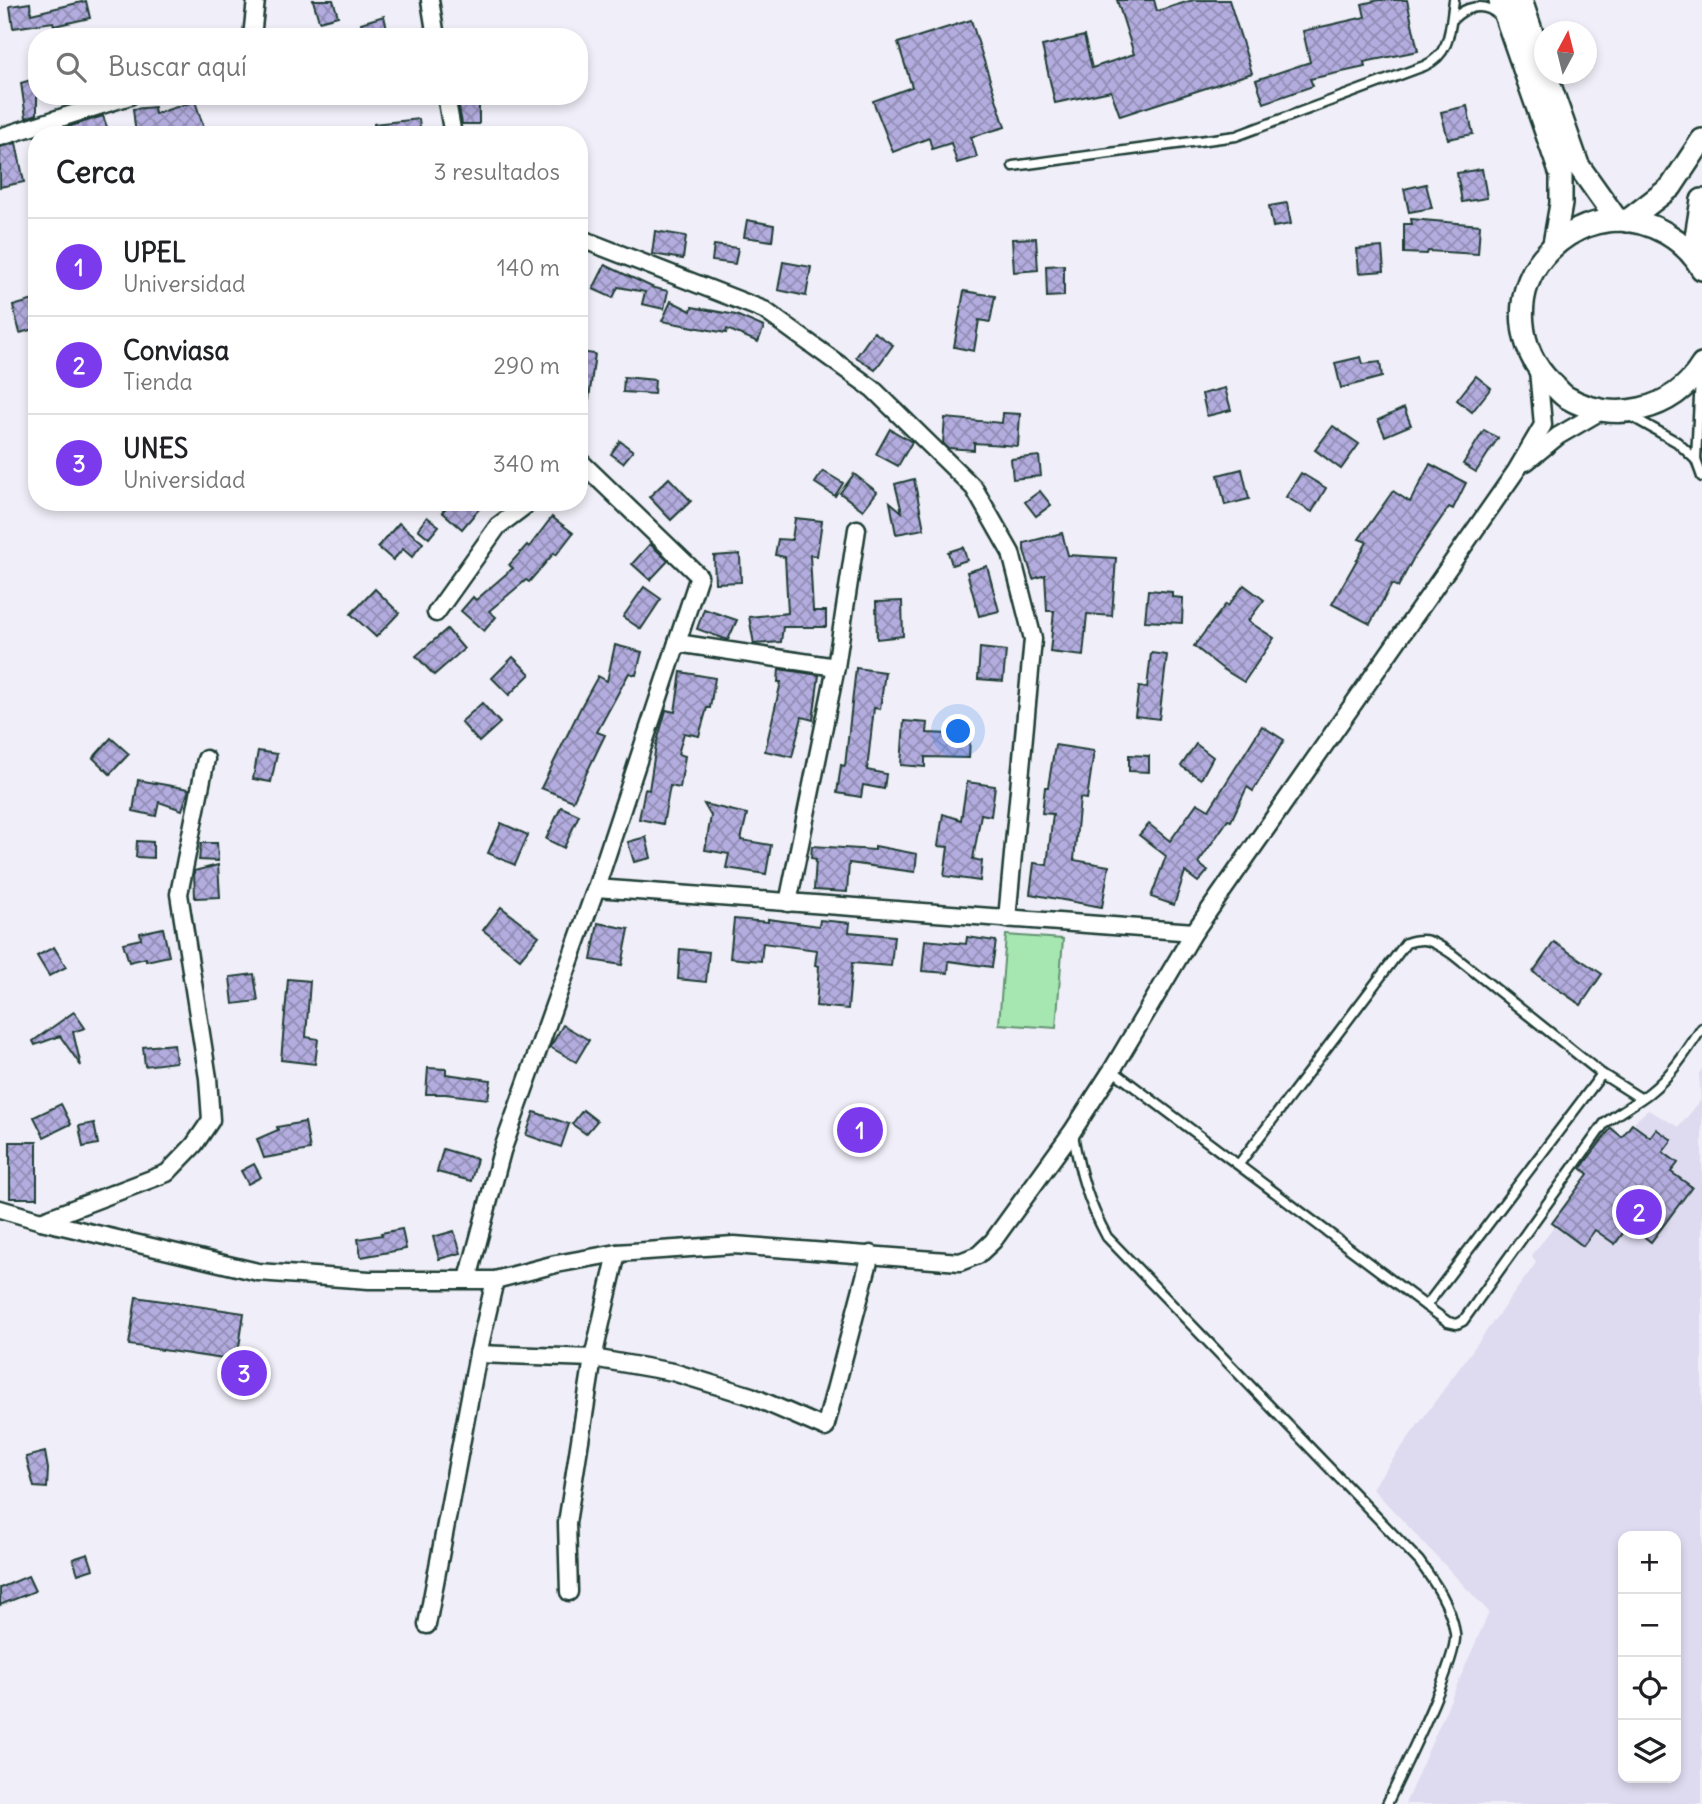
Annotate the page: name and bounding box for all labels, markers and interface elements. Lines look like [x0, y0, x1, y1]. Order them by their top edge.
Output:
north arrow [1534, 21, 1597, 84]
search box [28, 28, 588, 105]
icon: search [52, 48, 90, 86]
text: Buscar aquí [108, 50, 247, 83]
text: Cerca [56, 153, 135, 191]
text: 3 resultados [434, 157, 560, 186]
text: UPEL [123, 236, 186, 269]
text: 1 [74, 253, 84, 282]
text: 140 m [497, 253, 560, 282]
text: Universidad [123, 269, 246, 298]
text: Conviasa [123, 334, 229, 367]
text: 2 [73, 351, 85, 380]
text: 290 m [493, 351, 560, 380]
text: Tienda [123, 367, 193, 396]
text: UNES [123, 432, 188, 465]
text: 3 [72, 449, 86, 478]
text: 340 m [493, 449, 560, 478]
text: Universidad [123, 465, 246, 494]
your location [941, 714, 975, 748]
pin: 1 [837, 1104, 883, 1156]
pin: 2 [1616, 1186, 1662, 1238]
pin: 3 [221, 1347, 267, 1399]
map controls [1618, 1531, 1681, 1783]
button: + [1618, 1531, 1681, 1594]
button: − [1618, 1594, 1681, 1657]
button: locate [1618, 1657, 1681, 1720]
button: layers [1618, 1720, 1681, 1783]

